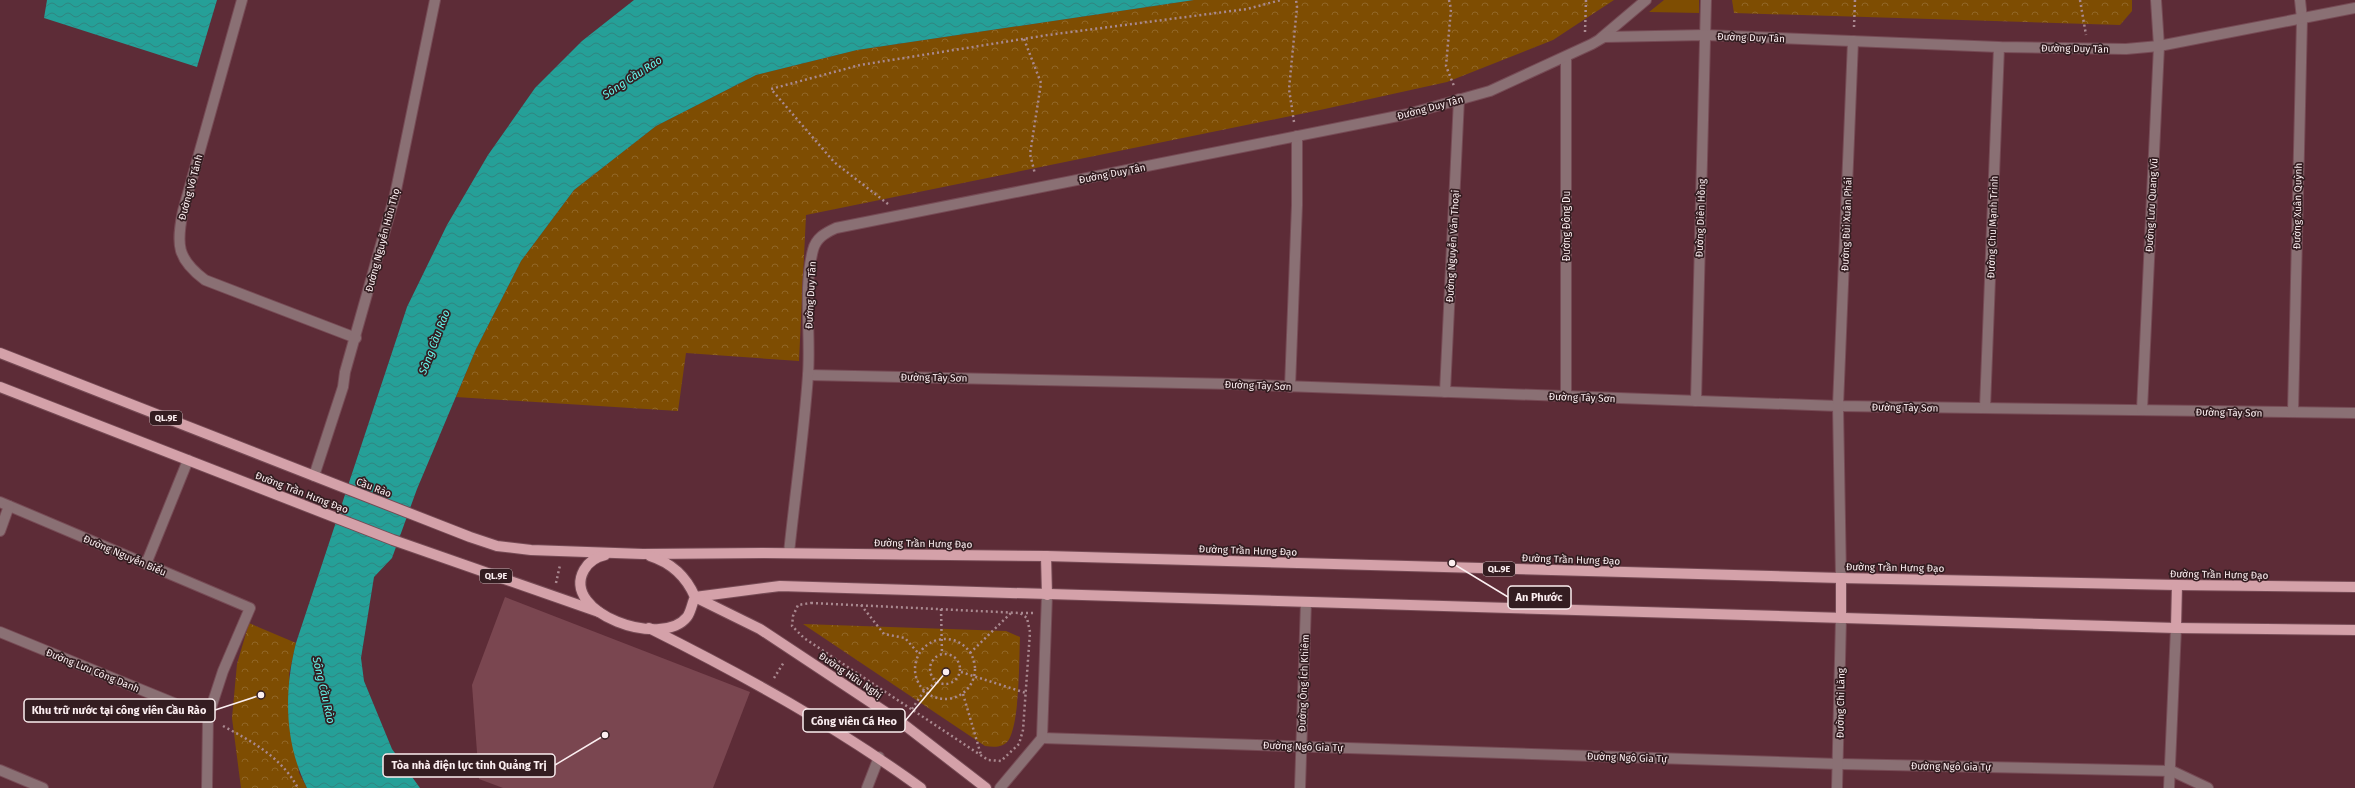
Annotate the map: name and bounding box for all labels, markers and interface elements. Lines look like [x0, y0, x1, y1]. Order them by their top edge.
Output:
street label: Đường Duy Tân [1717, 31, 1785, 45]
street label: Đường Duy Tân [2041, 42, 2109, 56]
water label: Sông Cầu Rào [599, 53, 664, 102]
street label: Đường Duy Tân [1396, 93, 1465, 123]
street label: Đường Võ Tánh [176, 153, 206, 221]
street label: Đường Lưu Quang Vũ [2144, 158, 2160, 253]
street label: Đường Duy Tân [1078, 162, 1147, 186]
street label: Đường Xuân Quỳnh [2290, 163, 2305, 249]
street label: Đường Chu Mạnh Trinh [1985, 175, 2001, 279]
street label: Đường Bùi Xuân Phái [1838, 177, 1855, 271]
street label: Đường Diên Hồng [1693, 178, 1708, 258]
street label: Đường Nguyễn Hữu Thọ [362, 187, 403, 293]
street label: Đường Nguyễn Văn Thoại [1443, 189, 1462, 303]
street label: Đường Đông Du [1561, 191, 1573, 261]
street label: Đường Duy Tân [803, 261, 819, 329]
water label: Sông Cầu Rào [416, 308, 453, 377]
street label: Đường Tây Sơn [900, 371, 967, 385]
street label: Đường Tây Sơn [1224, 379, 1292, 393]
street label: Đường Tây Sơn [1548, 391, 1616, 405]
street label: Đường Tây Sơn [1871, 401, 1938, 415]
street label: Đường Tây Sơn [2195, 406, 2262, 420]
road number: QL.9E [150, 411, 182, 425]
street label: Đường Trần Hưng Đạo [253, 469, 350, 516]
street label: Cầu Rào [354, 475, 393, 500]
street label: Đường Nguyễn Biểu [81, 531, 169, 579]
street label: Đường Trần Hưng Đạo [874, 536, 973, 551]
street label: Đường Trần Hưng Đạo [1198, 542, 1298, 559]
street label: Đường Trần Hưng Đạo [1521, 551, 1621, 568]
street label: Đường Trần Hưng Đạo [1846, 560, 1945, 575]
road number: QL.9E [1483, 562, 1515, 576]
street label: Đường Trần Hưng Đạo [2170, 567, 2269, 582]
road number: QL.9E [480, 569, 512, 583]
callout: An Phước [1508, 586, 1571, 609]
text: An Phước [1515, 591, 1563, 604]
street label: Đường Ông Ích Khiêm [1294, 634, 1312, 732]
street label: Đường Lưu Công Danh [44, 647, 141, 695]
street label: Đường Hữu Nghị [816, 650, 885, 702]
water label: Sông Cầu Rào [309, 654, 338, 725]
street label: Đường Chi Lăng [1834, 667, 1848, 738]
callout: Khu trữ nước tại công viên Cầu Rào [24, 699, 215, 722]
text: Khu trữ nước tại công viên Cầu Rào [32, 704, 207, 717]
callout: Công viên Cá Heo [803, 709, 905, 732]
text: Công viên Cá Heo [811, 715, 898, 728]
street label: Đường Ngô Gia Tự [1263, 740, 1344, 754]
street label: Đường Ngô Gia Tự [1587, 751, 1668, 765]
callout: Tòa nhà điện lực tỉnh Quảng Trị [383, 754, 555, 777]
text: Tòa nhà điện lực tỉnh Quảng Trị [391, 759, 547, 772]
street label: Đường Ngô Gia Tự [1911, 760, 1992, 774]

